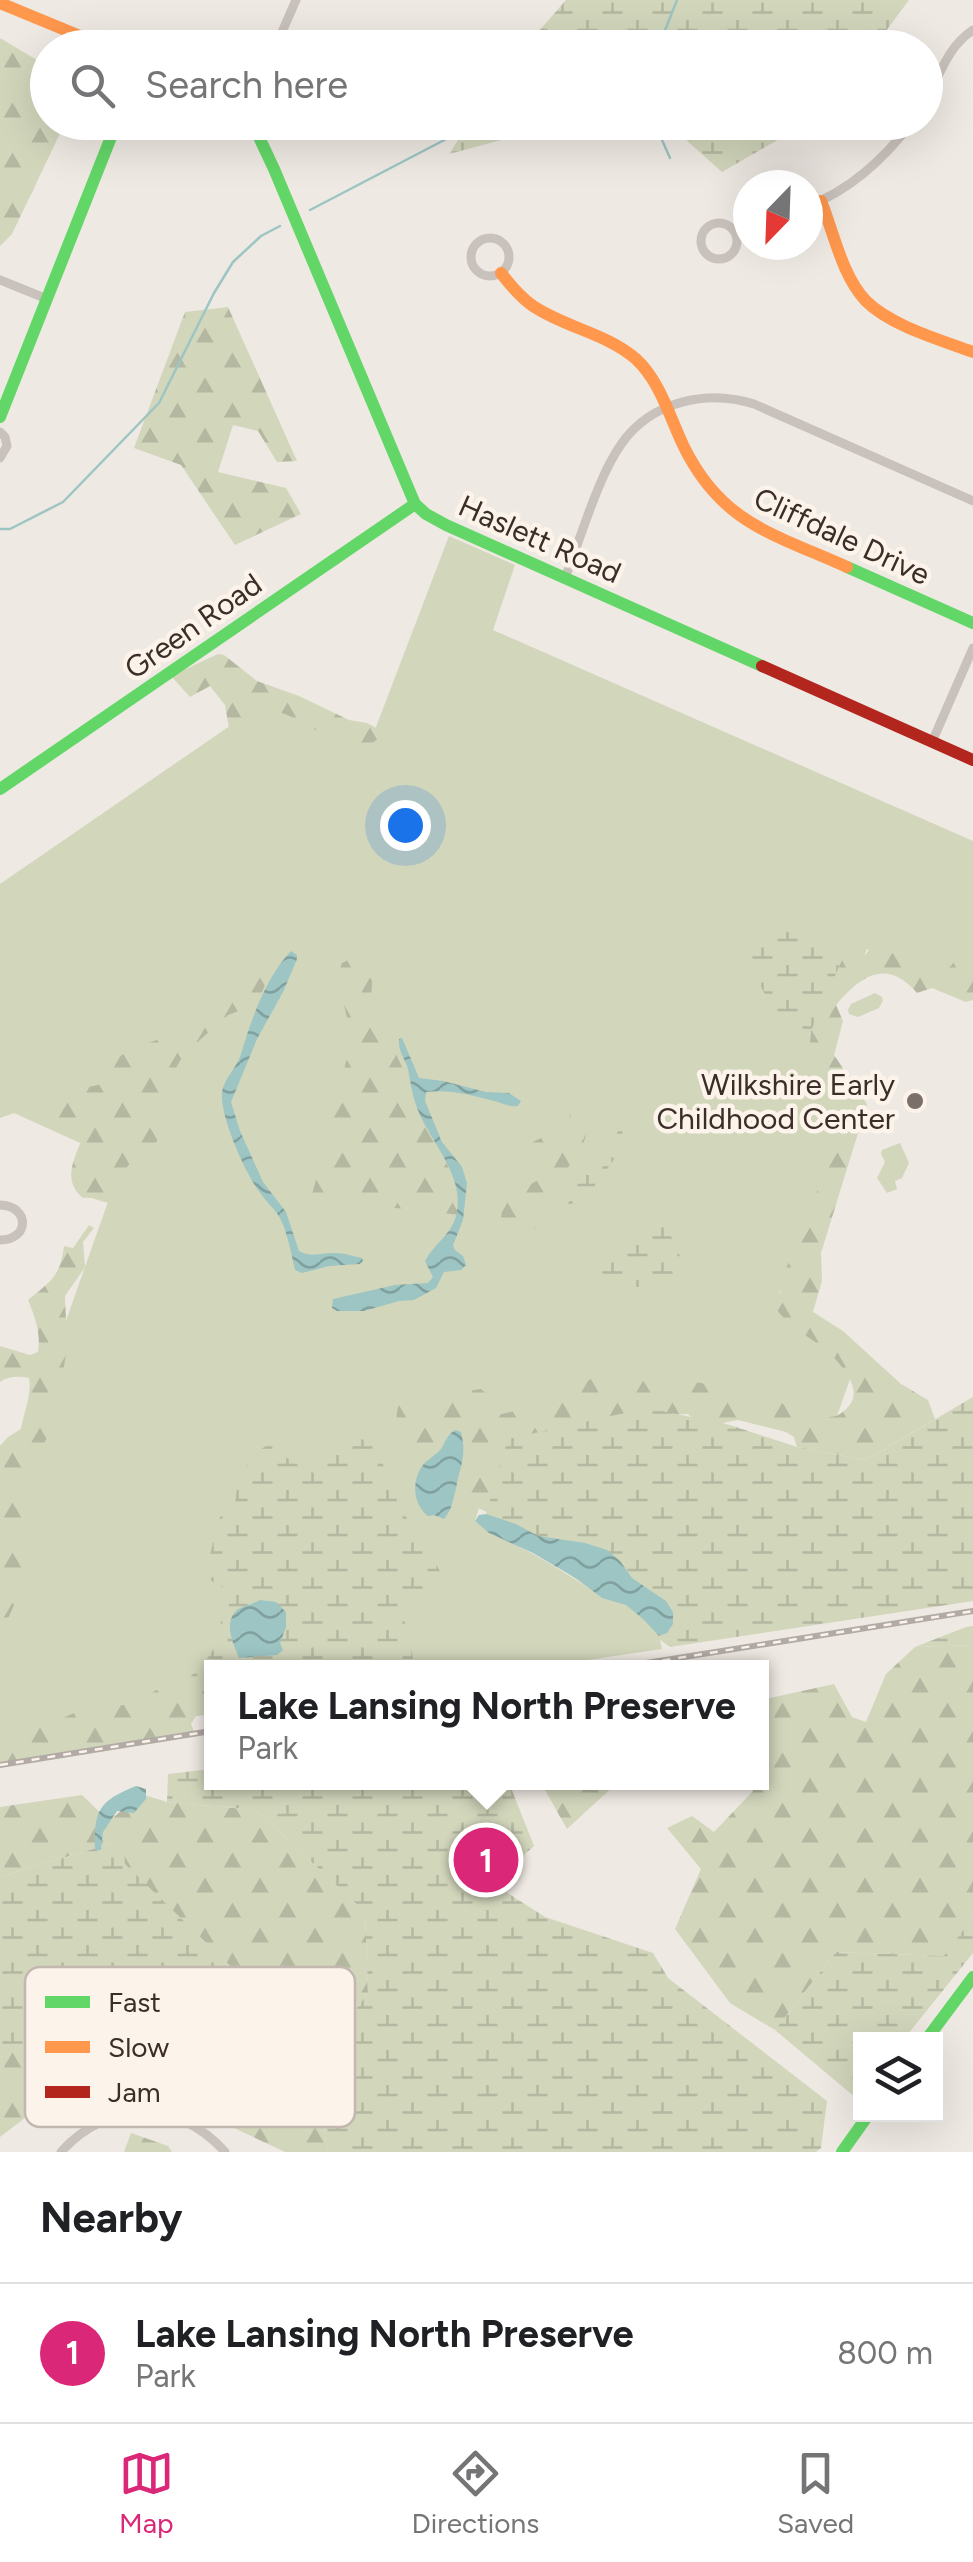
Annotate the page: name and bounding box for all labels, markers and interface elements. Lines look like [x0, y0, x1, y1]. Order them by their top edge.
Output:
search box [30, 30, 943, 140]
icon: search [65, 58, 120, 113]
text: Search here [145, 62, 348, 108]
north arrow [733, 170, 823, 260]
street label: Cliffdale Drive [748, 479, 936, 593]
street label: Haslett Road [453, 487, 627, 591]
street label: Green Road [117, 565, 269, 687]
your location [380, 800, 431, 851]
place label: Wilkshire Early Childhood Center [656, 1066, 895, 1137]
marker: Wilkshire Early Childhood Center [904, 1090, 926, 1112]
popup [204, 1660, 769, 1790]
text: Lake Lansing North Preserve [237, 1683, 736, 1729]
text: Park [237, 1729, 298, 1767]
pin: 1 [454, 1822, 518, 1898]
legend [25, 1967, 355, 2127]
text: Fast [108, 1985, 161, 2019]
text: Slow [108, 2030, 169, 2064]
map controls [853, 2032, 943, 2122]
button: layers [853, 2032, 943, 2122]
text: Jam [108, 2075, 161, 2109]
text: Nearby [40, 2192, 182, 2243]
text: Lake Lansing North Preserve [135, 2311, 633, 2357]
text: 1 [66, 2334, 79, 2372]
text: 800 m [837, 2334, 933, 2372]
text: Park [135, 2357, 196, 2395]
tab: Map [119, 2446, 174, 2540]
tab: Directions [412, 2446, 539, 2540]
tab: Saved [777, 2446, 854, 2540]

